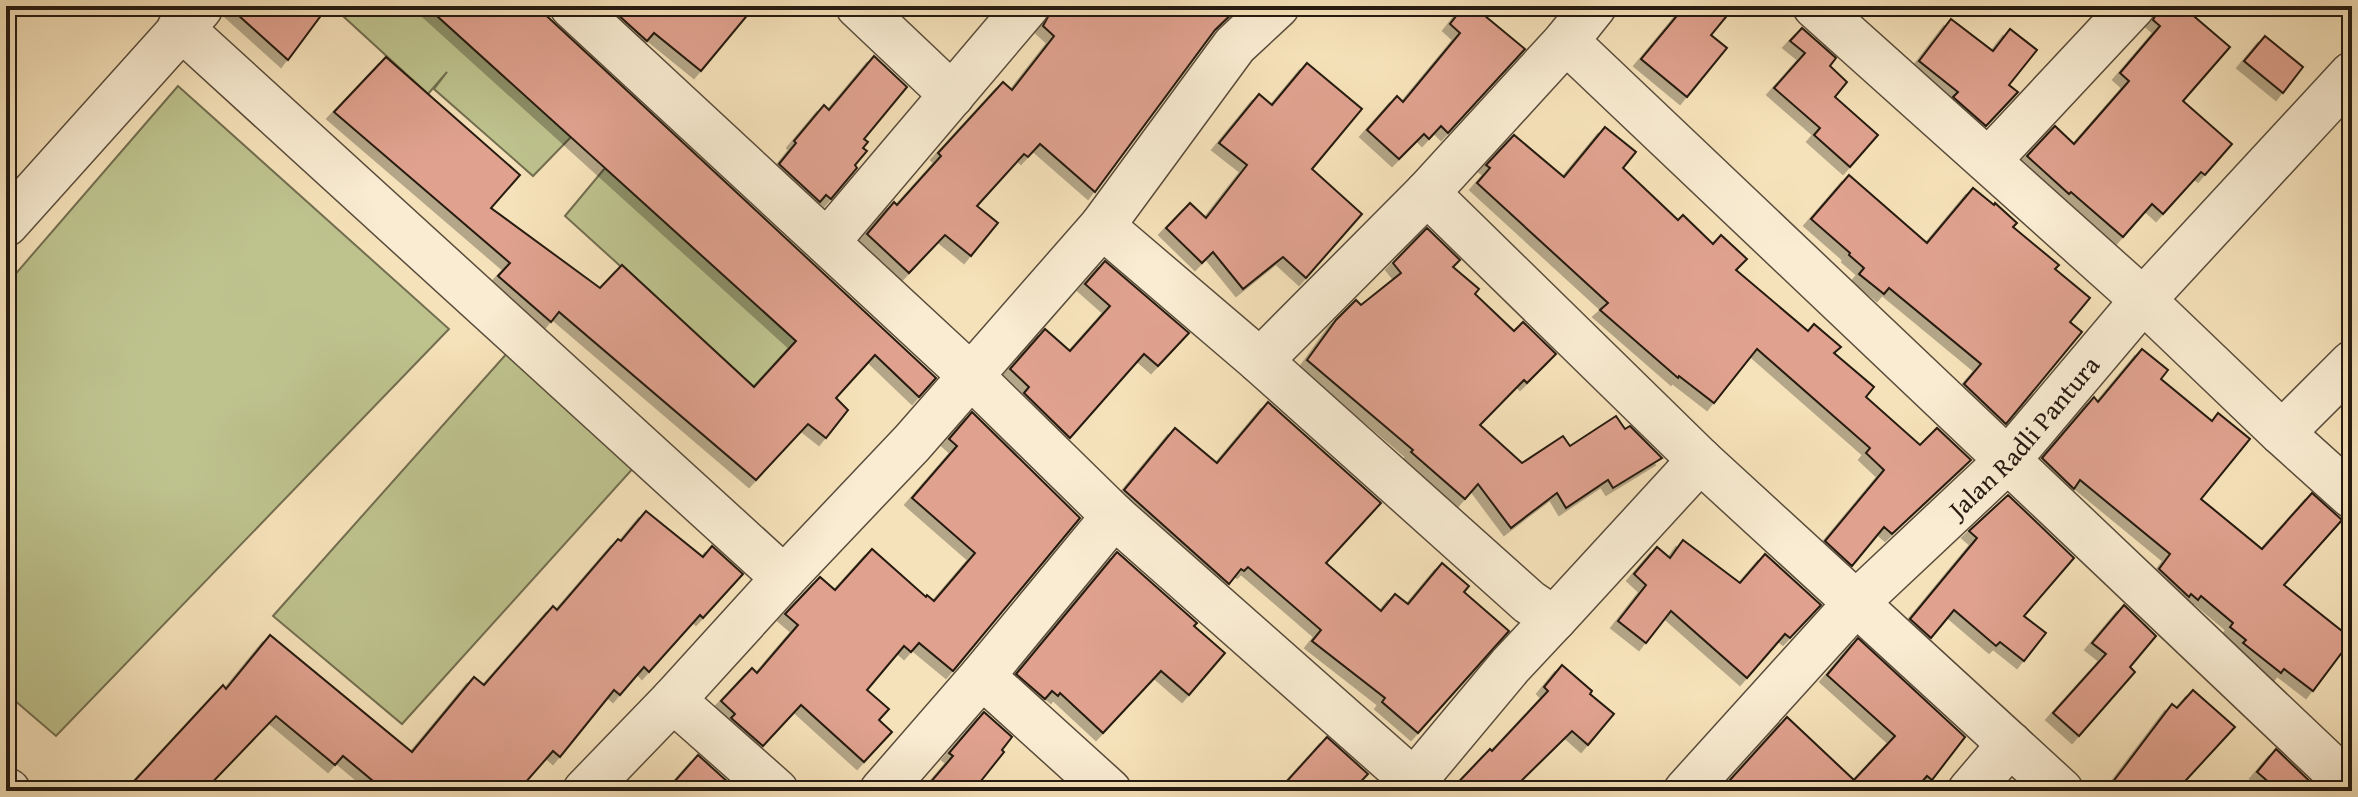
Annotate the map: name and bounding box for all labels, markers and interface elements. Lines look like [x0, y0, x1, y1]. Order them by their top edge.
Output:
street label: Jalan Radli Pantura [1937, 346, 2109, 529]

